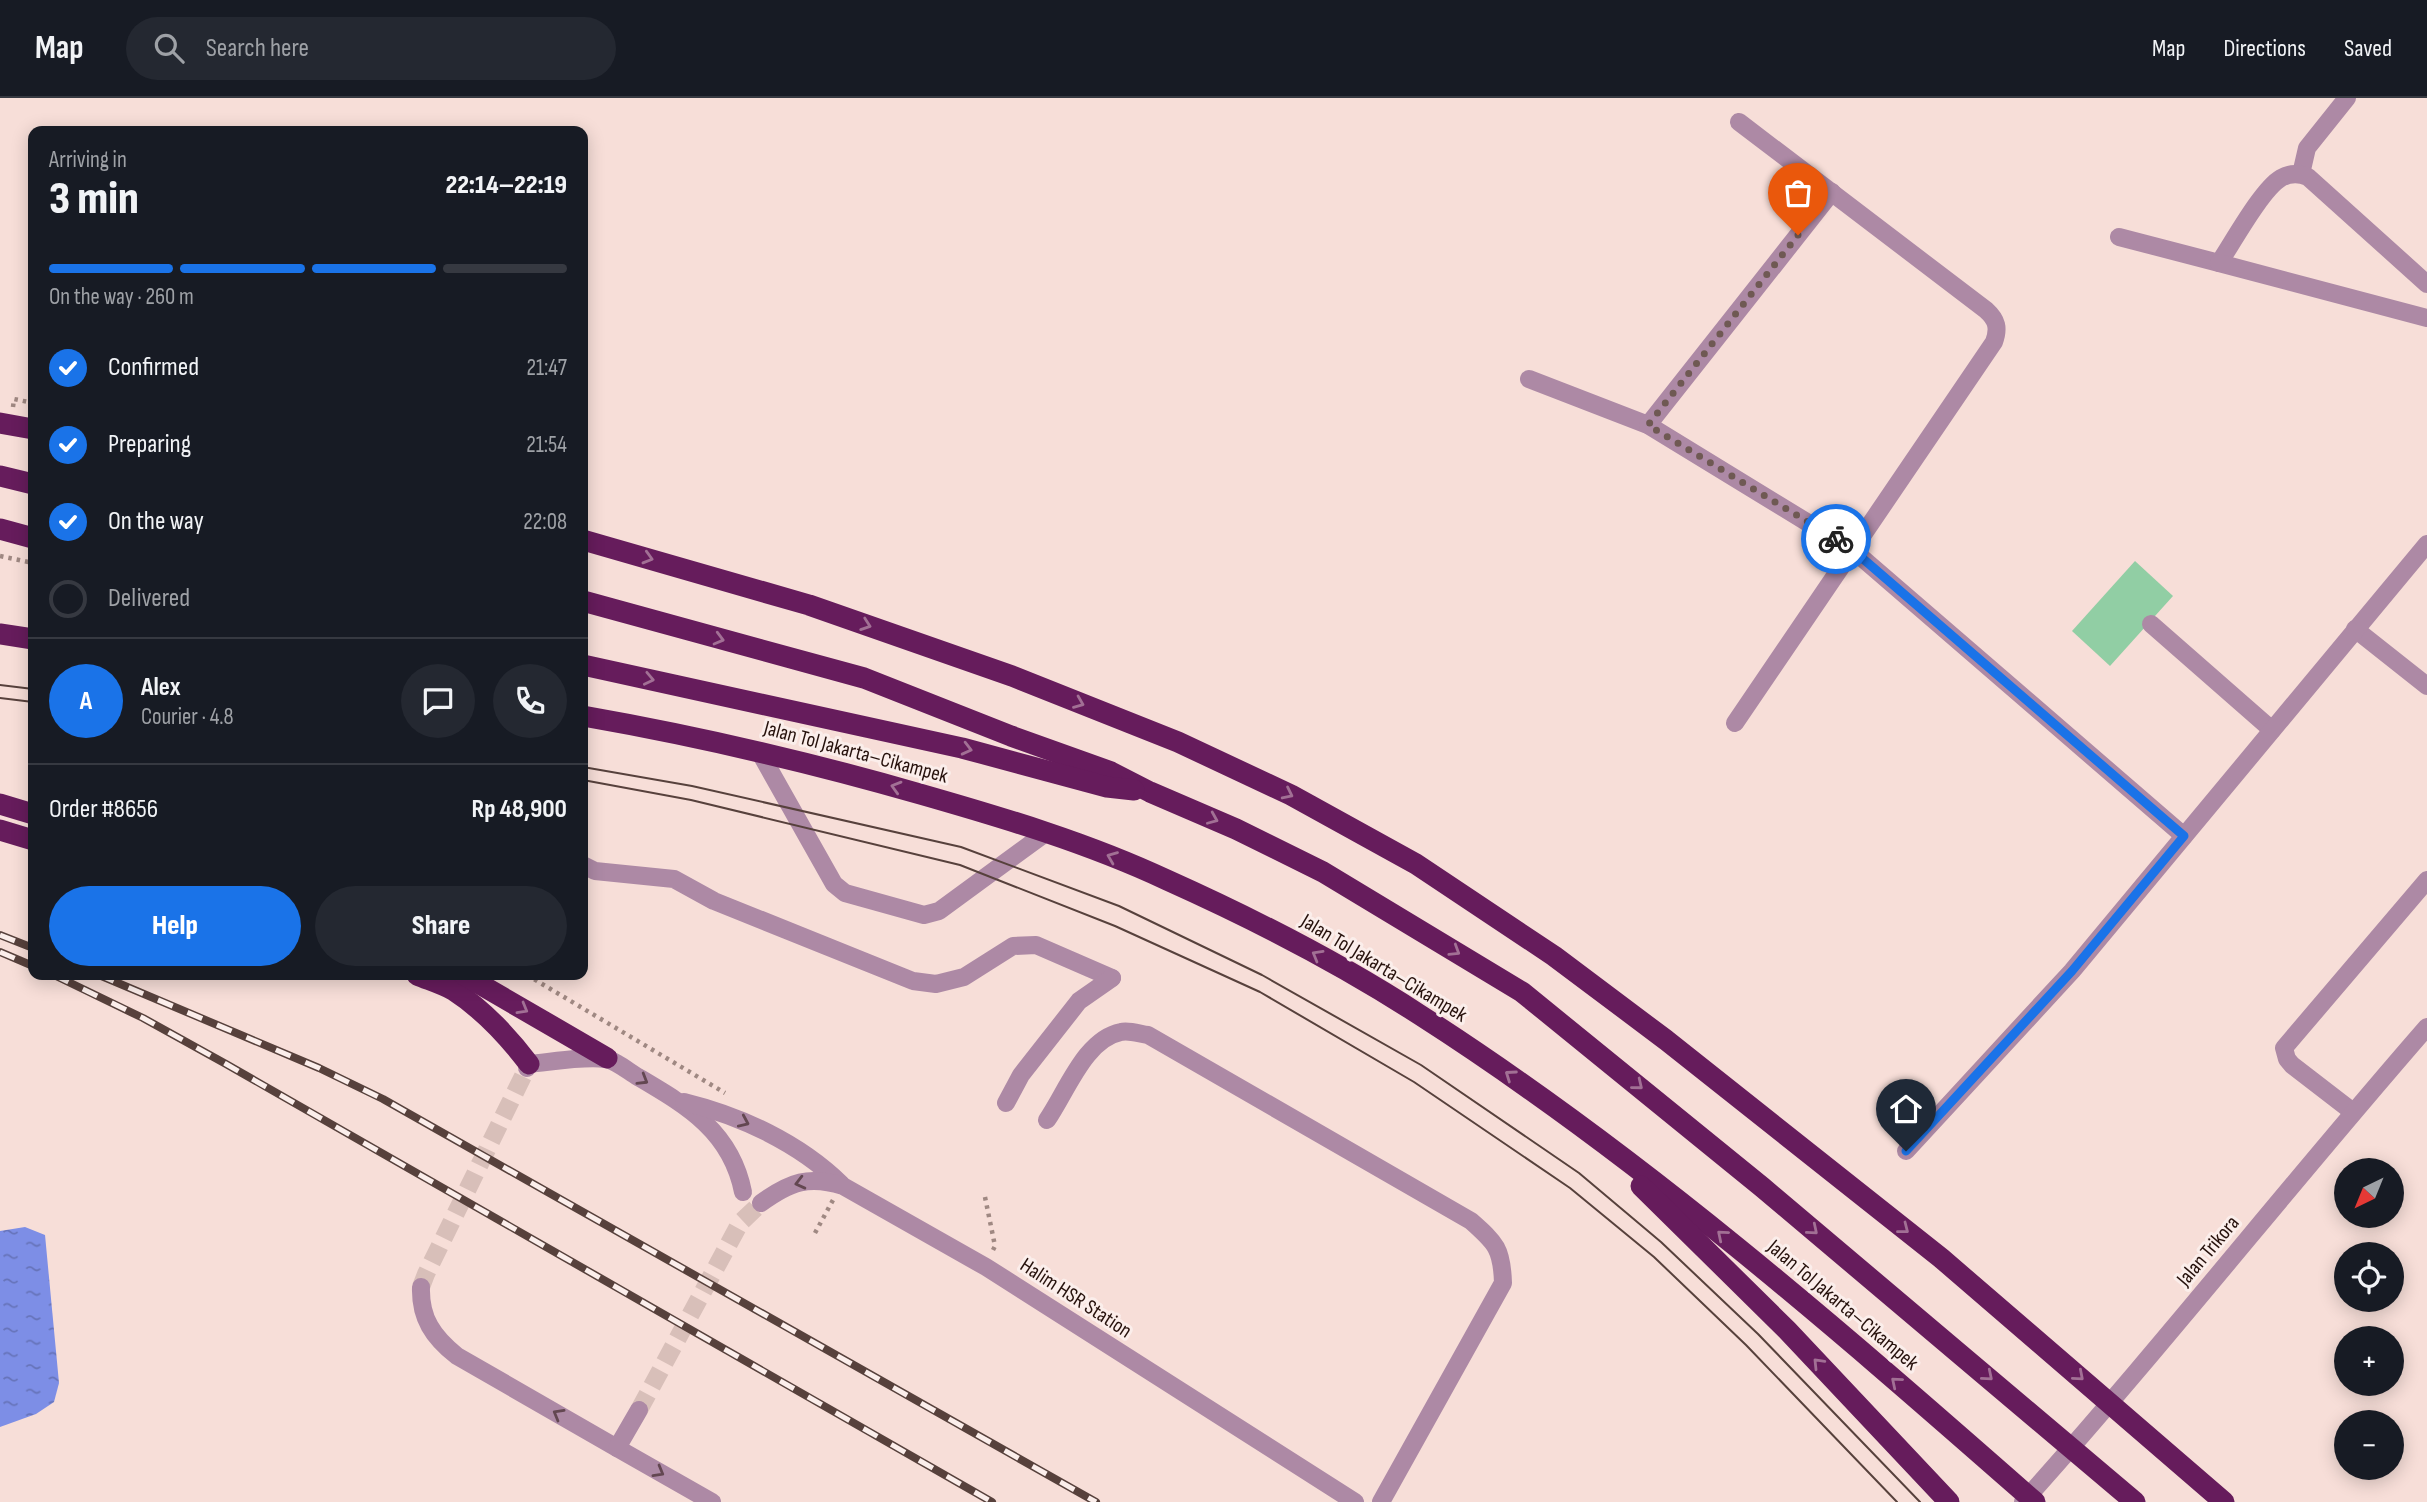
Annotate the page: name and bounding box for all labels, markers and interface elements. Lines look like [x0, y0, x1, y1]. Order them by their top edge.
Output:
search box [126, 17, 616, 80]
text: Map [35, 28, 84, 68]
icon: search [150, 29, 188, 67]
text: Search here [206, 33, 309, 64]
text: Map [2152, 34, 2185, 63]
text: Directions [2223, 34, 2306, 63]
text: Saved [2344, 34, 2392, 63]
text: Arriving in [49, 146, 127, 174]
pin [1768, 163, 1828, 235]
text: 22:14–22:19 [446, 170, 567, 201]
text: 3 min [49, 172, 139, 227]
icon: bag [1779, 174, 1817, 212]
text: On the way · 260 m [49, 283, 194, 311]
icon: check [49, 349, 87, 387]
text: Confirmed [108, 352, 199, 383]
text: 21:47 [526, 354, 567, 382]
icon: check [49, 426, 87, 464]
text: Preparing [108, 429, 191, 460]
text: 21:54 [526, 431, 567, 459]
icon: check [49, 503, 87, 541]
courier [1801, 504, 1871, 574]
text: On the way [108, 506, 204, 537]
text: 22:08 [523, 508, 567, 536]
icon: bike [1817, 520, 1855, 558]
one-way arrow [642, 550, 654, 565]
text: Delivered [108, 583, 190, 614]
one-way arrow [859, 617, 871, 631]
one-way arrow [713, 631, 725, 645]
button: chat [401, 664, 475, 738]
button: phone [493, 664, 567, 738]
one-way arrow [643, 671, 655, 686]
text: Alex [141, 672, 181, 703]
text: A [80, 686, 92, 717]
one-way arrow [1073, 695, 1085, 709]
text: Courier · 4.8 [141, 703, 234, 731]
street label: Jalan Tol Jakarta–Cikampek [760, 715, 951, 789]
one-way arrow [961, 741, 973, 755]
one-way arrow [890, 781, 902, 795]
one-way arrow [1281, 786, 1293, 800]
text: Order #8656 [49, 794, 158, 825]
text: Rp 48,900 [472, 794, 567, 825]
one-way arrow [1205, 811, 1218, 825]
one-way arrow [1106, 852, 1118, 866]
button: Help [49, 886, 301, 966]
button: Share [315, 886, 567, 966]
street label: Jalan Tol Jakarta–Cikampek [1295, 908, 1472, 1028]
one-way arrow [1447, 942, 1460, 955]
one-way arrow [1312, 950, 1325, 963]
one-way arrow [516, 1001, 528, 1014]
one-way arrow [1505, 1071, 1518, 1084]
one-way arrow [636, 1072, 648, 1085]
one-way arrow [1630, 1077, 1643, 1089]
pin [1876, 1079, 1936, 1151]
icon: home [1887, 1090, 1925, 1128]
one-way arrow [737, 1114, 749, 1128]
north arrow [2334, 1158, 2404, 1228]
map controls [2334, 1158, 2404, 1480]
one-way arrow [795, 1175, 807, 1189]
street label: Jalan Trikora [2171, 1211, 2245, 1292]
one-way arrow [1897, 1221, 1909, 1234]
one-way arrow [1805, 1222, 1818, 1234]
one-way arrow [1718, 1231, 1731, 1243]
street label: Jalan Tol Jakarta–Cikampek [1762, 1234, 1924, 1375]
button: locate [2334, 1242, 2404, 1312]
street label: Halim HSR Station [1016, 1253, 1136, 1343]
button: + [2334, 1326, 2404, 1396]
one-way arrow [1814, 1358, 1827, 1371]
one-way arrow [1979, 1368, 1992, 1380]
one-way arrow [2070, 1368, 2083, 1380]
one-way arrow [1891, 1378, 1904, 1390]
one-way arrow [553, 1409, 565, 1422]
button: − [2334, 1410, 2404, 1480]
one-way arrow [652, 1464, 665, 1477]

